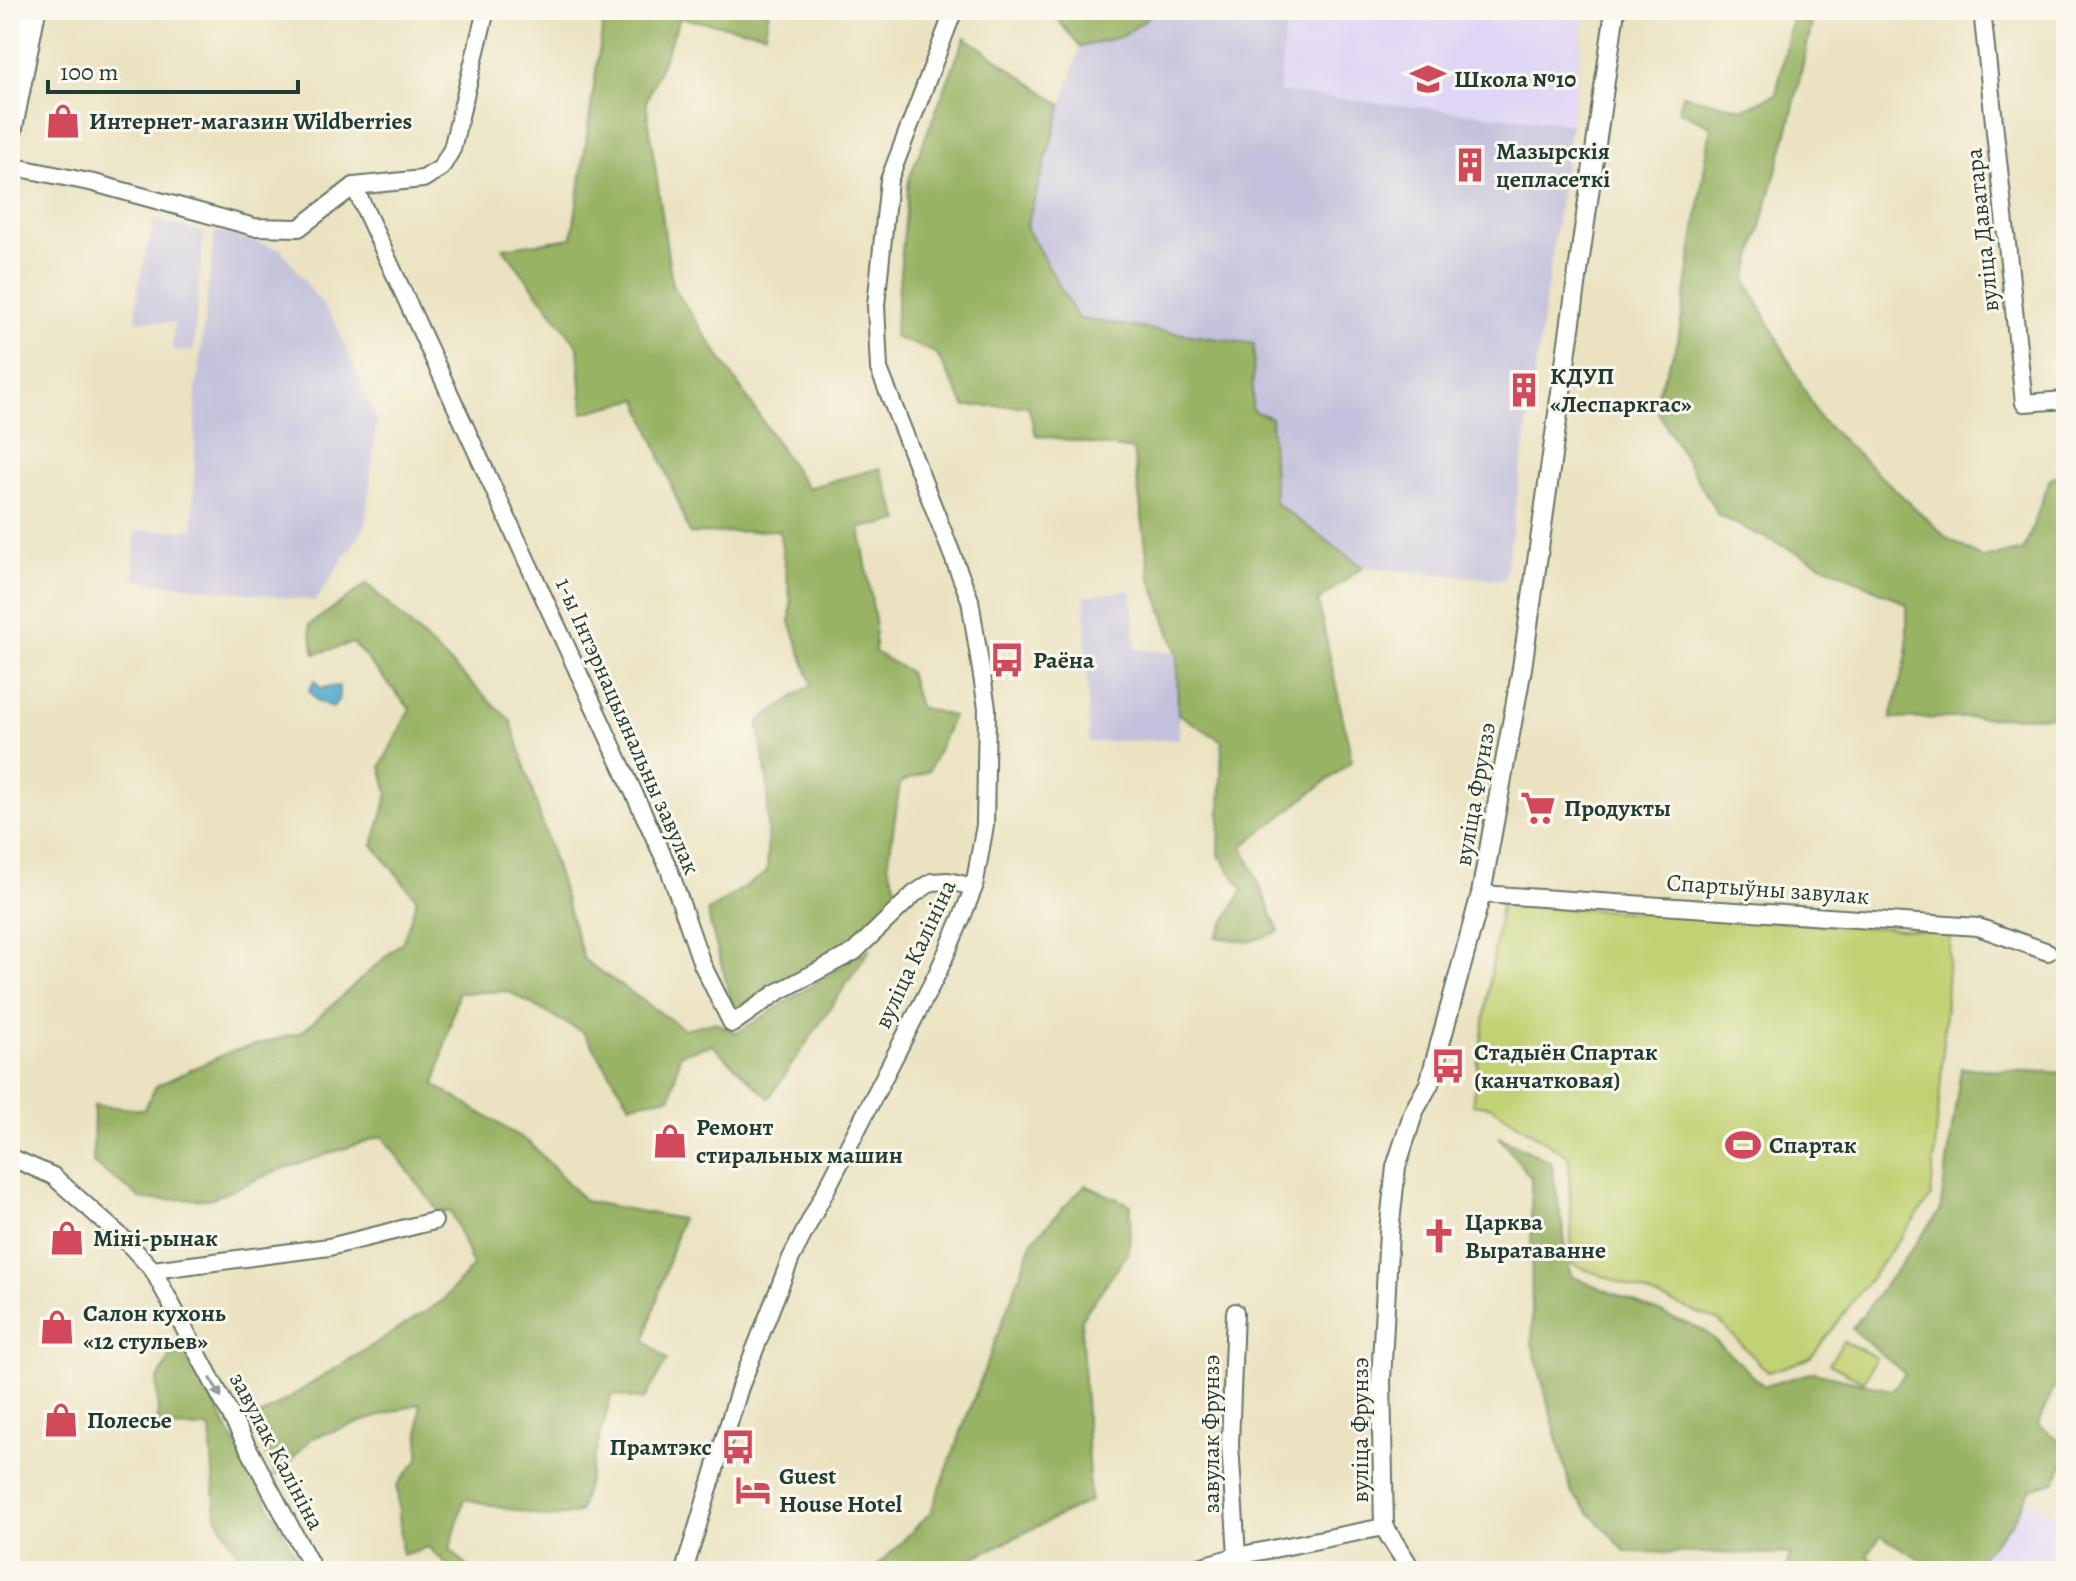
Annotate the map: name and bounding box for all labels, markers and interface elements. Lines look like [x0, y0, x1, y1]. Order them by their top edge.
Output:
scale bar [48, 44, 298, 94]
text: 100 m [60, 56, 119, 88]
school or university icon: Школа №10 [1409, 60, 1447, 98]
place label: Школа №10 [1454, 63, 1576, 95]
shop icon: Интернет-магазин Wildberries [44, 102, 82, 140]
place label: Интернет-магазин Wildberries [89, 105, 412, 137]
place label: Мазырскія цепласеткі [1496, 135, 1610, 195]
building icon: Мазырскія цепласеткі [1451, 146, 1489, 184]
street label: вуліца Даватара [1957, 147, 2007, 313]
place label: КДУП «Леспаркгас» [1550, 360, 1692, 420]
building icon: КДУП «Леспаркгас» [1505, 371, 1543, 409]
street label: 1-ы Інтэрнацыянальны завулак [548, 572, 708, 880]
bus stop icon: Раёна [988, 641, 1026, 679]
place label: Раёна [1033, 644, 1095, 676]
street label: вуліца Фрунзэ [1447, 720, 1503, 868]
supermarket icon: Продукты [1519, 789, 1557, 827]
place label: Продукты [1564, 792, 1671, 824]
street label: Спартыўны завулак [1666, 866, 1870, 912]
street label: вуліца Калініна [867, 874, 963, 1034]
place label: Стадыён Спартак (канчатковая) [1474, 1036, 1658, 1096]
bus stop icon: Стадыён Спартак (канчатковая) [1429, 1047, 1467, 1085]
place label: Ремонт стиральных машин [696, 1111, 903, 1171]
shop icon: Ремонт стиральных машин [651, 1122, 689, 1160]
sports icon: Спартак [1724, 1126, 1762, 1164]
place label: Спартак [1769, 1129, 1857, 1161]
place label: Царква Выратаванне [1465, 1206, 1606, 1266]
church icon: Царква Выратаванне [1420, 1217, 1458, 1255]
shop icon: Міні-рынак [48, 1219, 86, 1257]
place label: Міні-рынак [93, 1222, 218, 1254]
place label: Салон кухонь «12 стульев» [83, 1297, 226, 1357]
shop icon: Салон кухонь «12 стульев» [38, 1308, 76, 1346]
street label: завулак Фрунзэ [1195, 1354, 1227, 1514]
street label: вуліца Фрунзэ [1344, 1357, 1376, 1503]
street label: завулак Калініна [222, 1366, 332, 1536]
one-way arrow [209, 1377, 223, 1399]
shop icon: Полесье [42, 1401, 80, 1439]
place label: Полесье [87, 1404, 172, 1436]
bus stop icon: Прамтэкс [719, 1428, 757, 1466]
place label: Прамтэкс [610, 1431, 712, 1463]
place label: Guest House Hotel [779, 1460, 903, 1520]
hotel icon: Guest House Hotel [734, 1471, 772, 1509]

